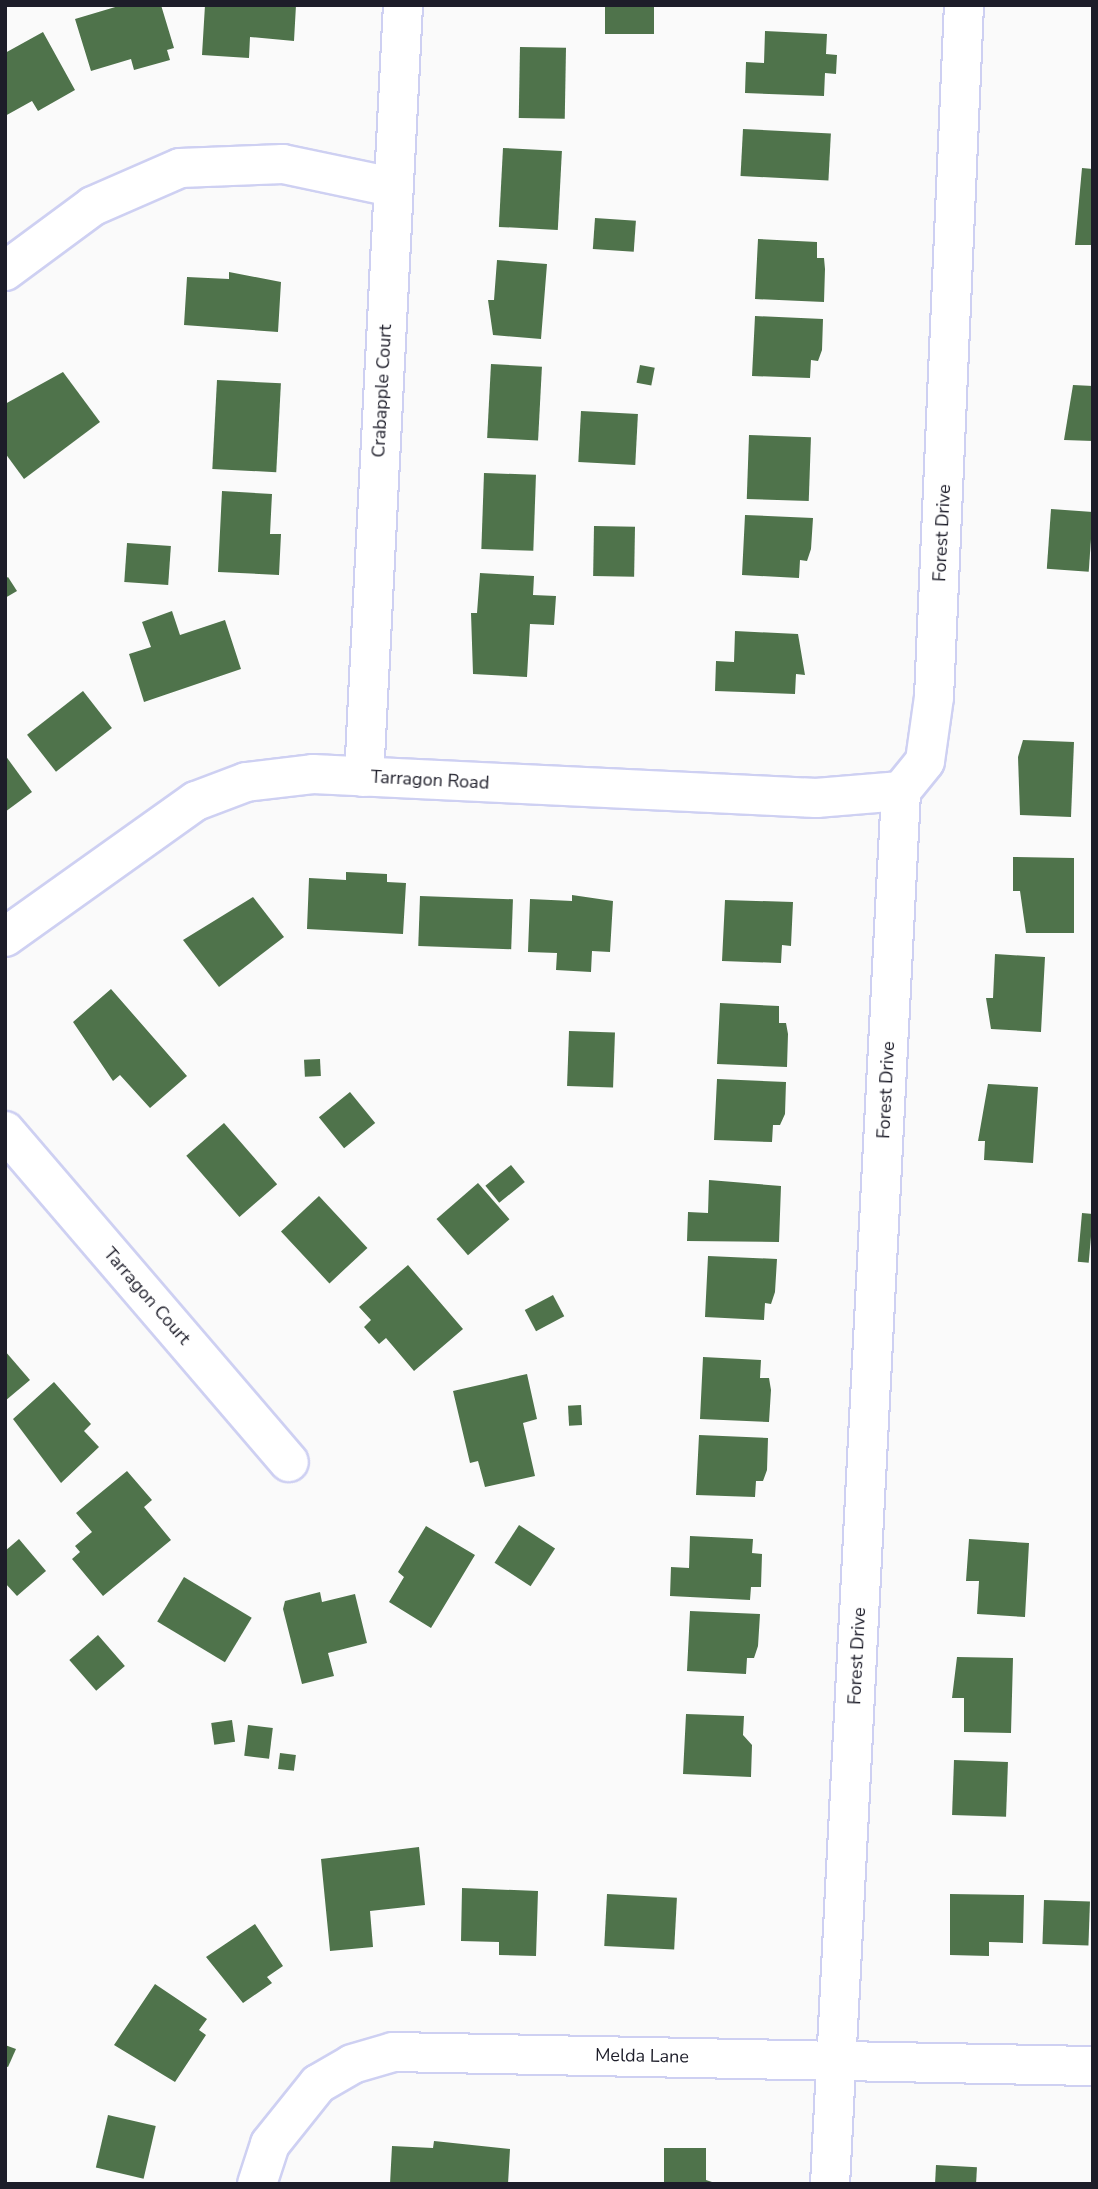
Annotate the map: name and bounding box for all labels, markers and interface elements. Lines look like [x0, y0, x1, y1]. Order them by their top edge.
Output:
street label: Crabapple Court [368, 324, 396, 458]
street label: Forest Drive [929, 484, 955, 582]
street label: Tarragon Road [370, 766, 490, 794]
street label: Forest Drive [873, 1041, 899, 1139]
street label: Tarragon Court [99, 1243, 195, 1349]
street label: Forest Drive [844, 1607, 870, 1705]
street label: Melda Lane [595, 2044, 689, 2068]

